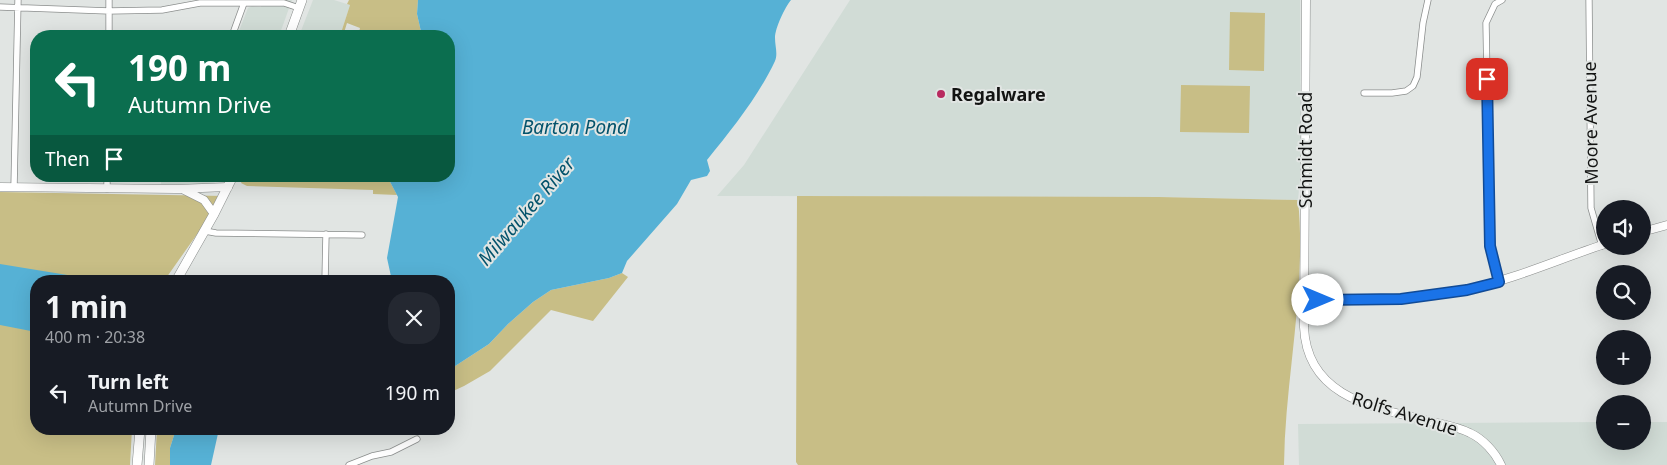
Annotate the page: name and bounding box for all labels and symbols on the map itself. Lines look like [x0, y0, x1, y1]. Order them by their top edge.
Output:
pin [1466, 58, 1508, 100]
street label: Moore Avenue [1577, 61, 1603, 185]
place label: Regalware [951, 82, 1046, 106]
marker: Regalware [935, 88, 947, 100]
street label: Schmidt Road [1293, 92, 1317, 208]
water label: Barton Pond [522, 114, 629, 140]
water label: Milwaukee River [472, 150, 581, 271]
position arrow [1291, 273, 1343, 325]
street label: Rolfs Avenue [1349, 386, 1461, 440]

